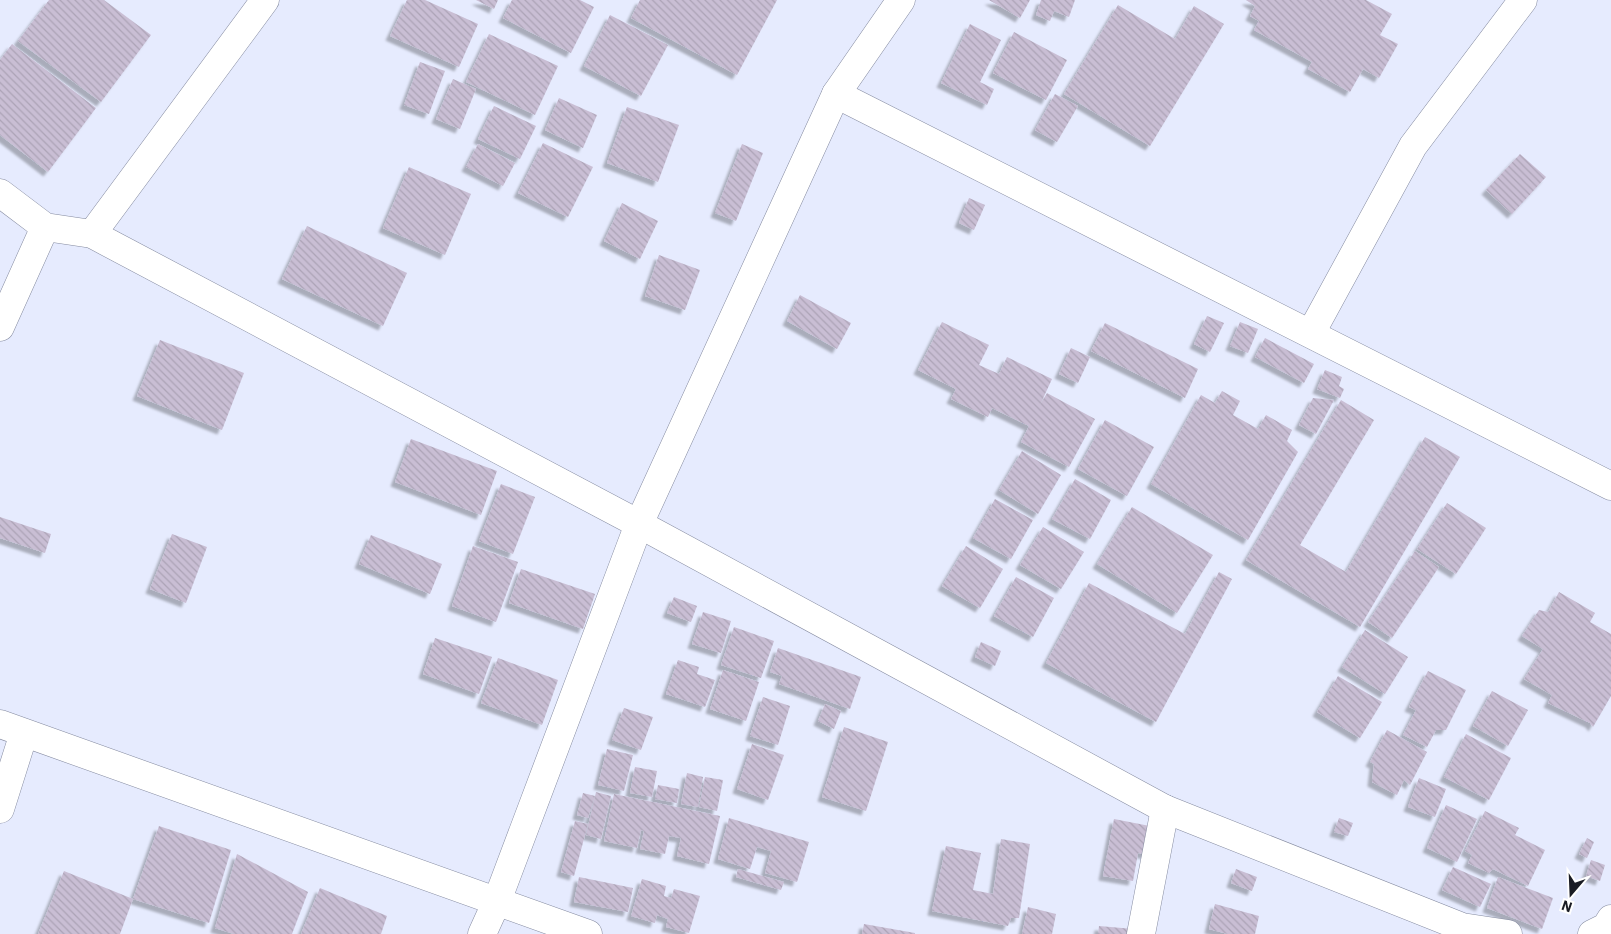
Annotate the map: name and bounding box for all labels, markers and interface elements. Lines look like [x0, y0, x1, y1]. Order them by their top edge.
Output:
north arrow [1546, 869, 1596, 919]
text: N [1559, 896, 1574, 916]

